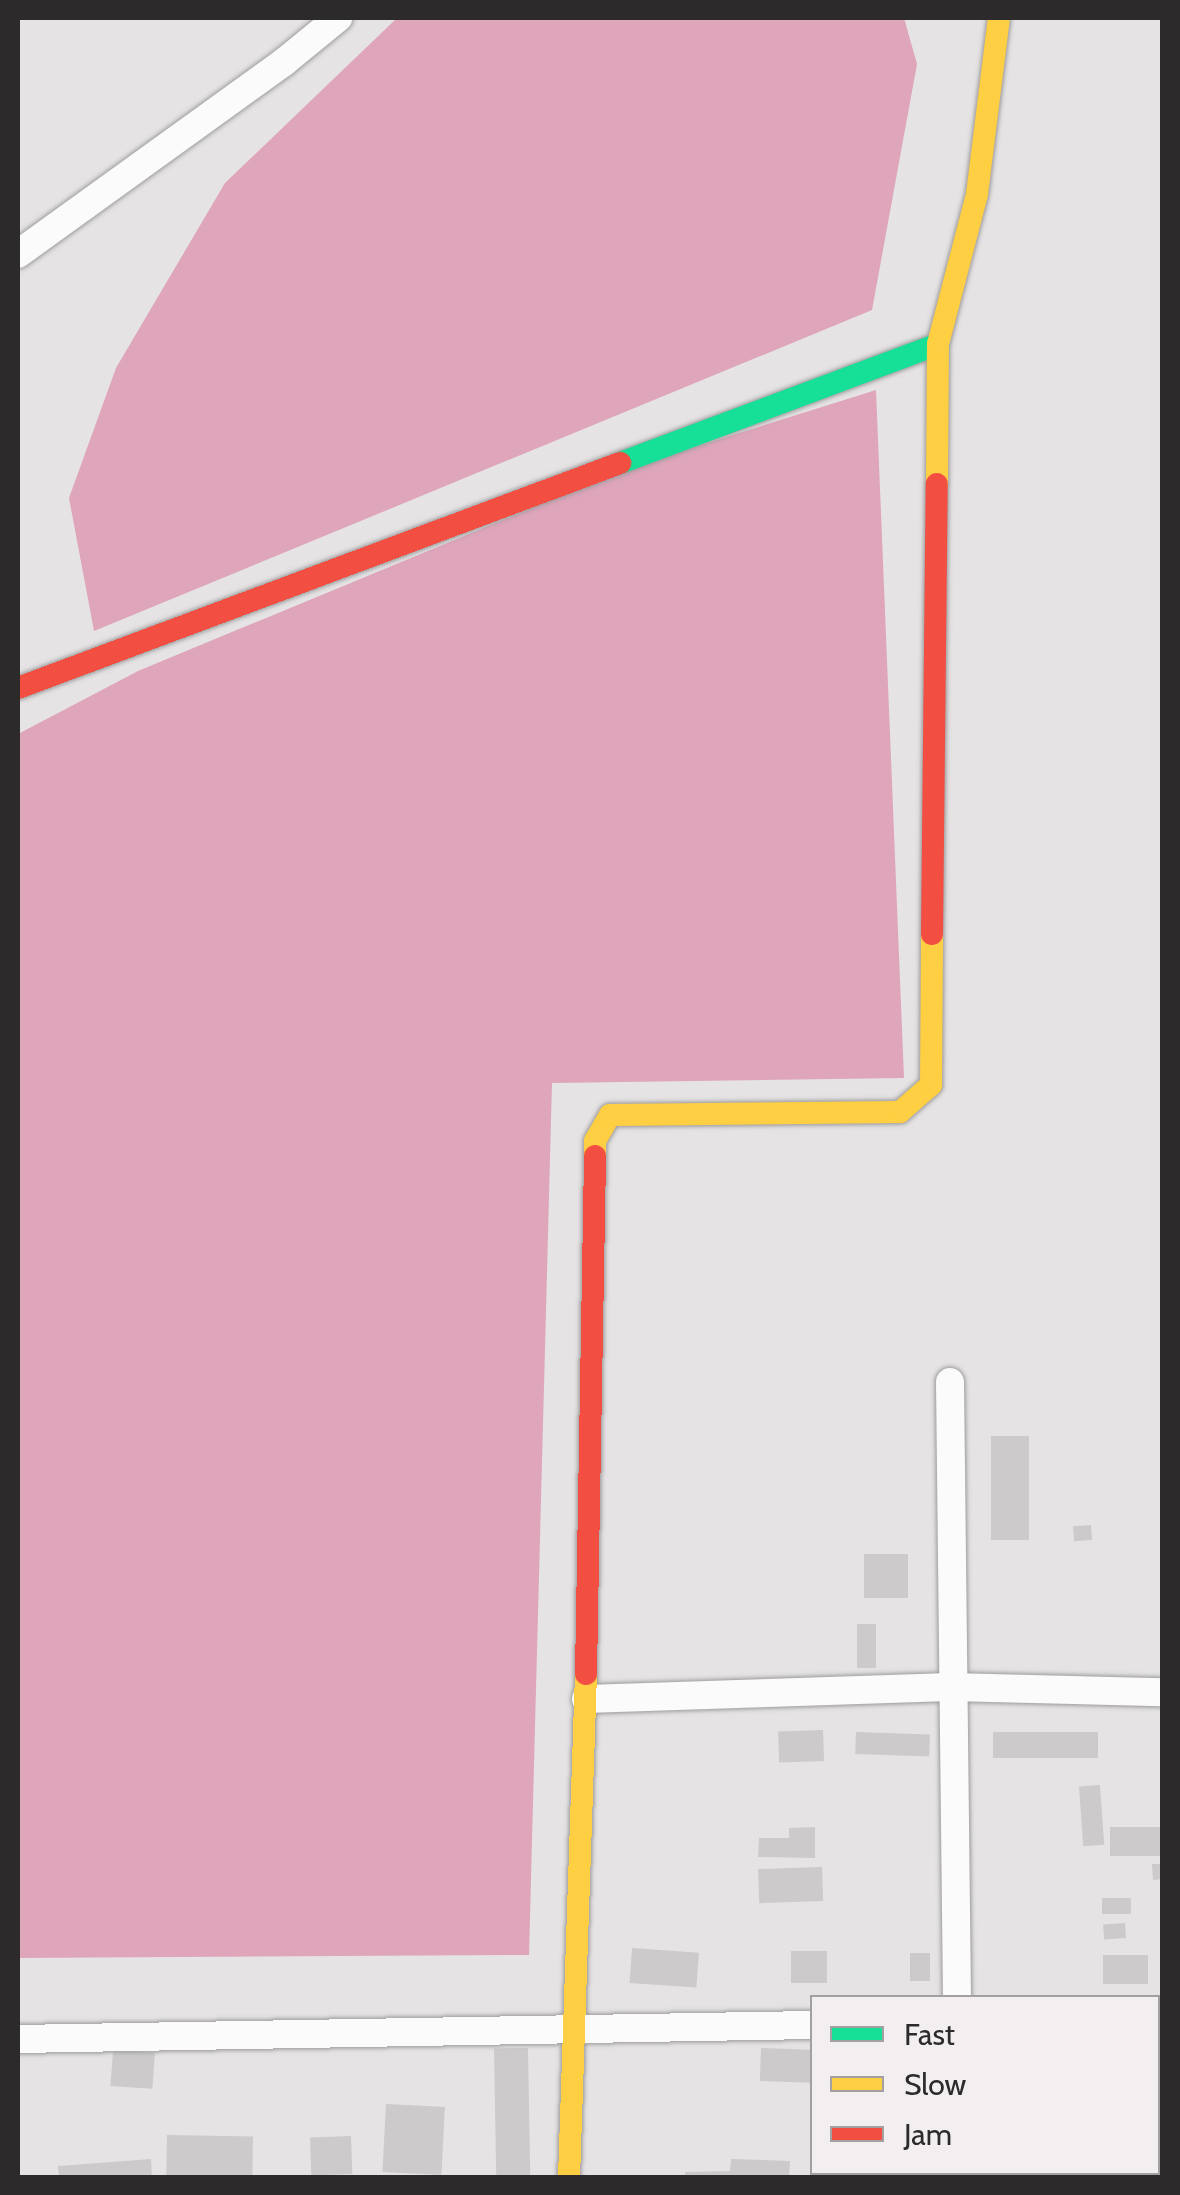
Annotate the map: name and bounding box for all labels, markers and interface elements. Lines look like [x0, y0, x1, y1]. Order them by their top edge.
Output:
legend [810, 1995, 1160, 2175]
text: Fast [904, 2016, 955, 2053]
text: Slow [904, 2066, 966, 2103]
text: Jam [904, 2116, 952, 2153]

